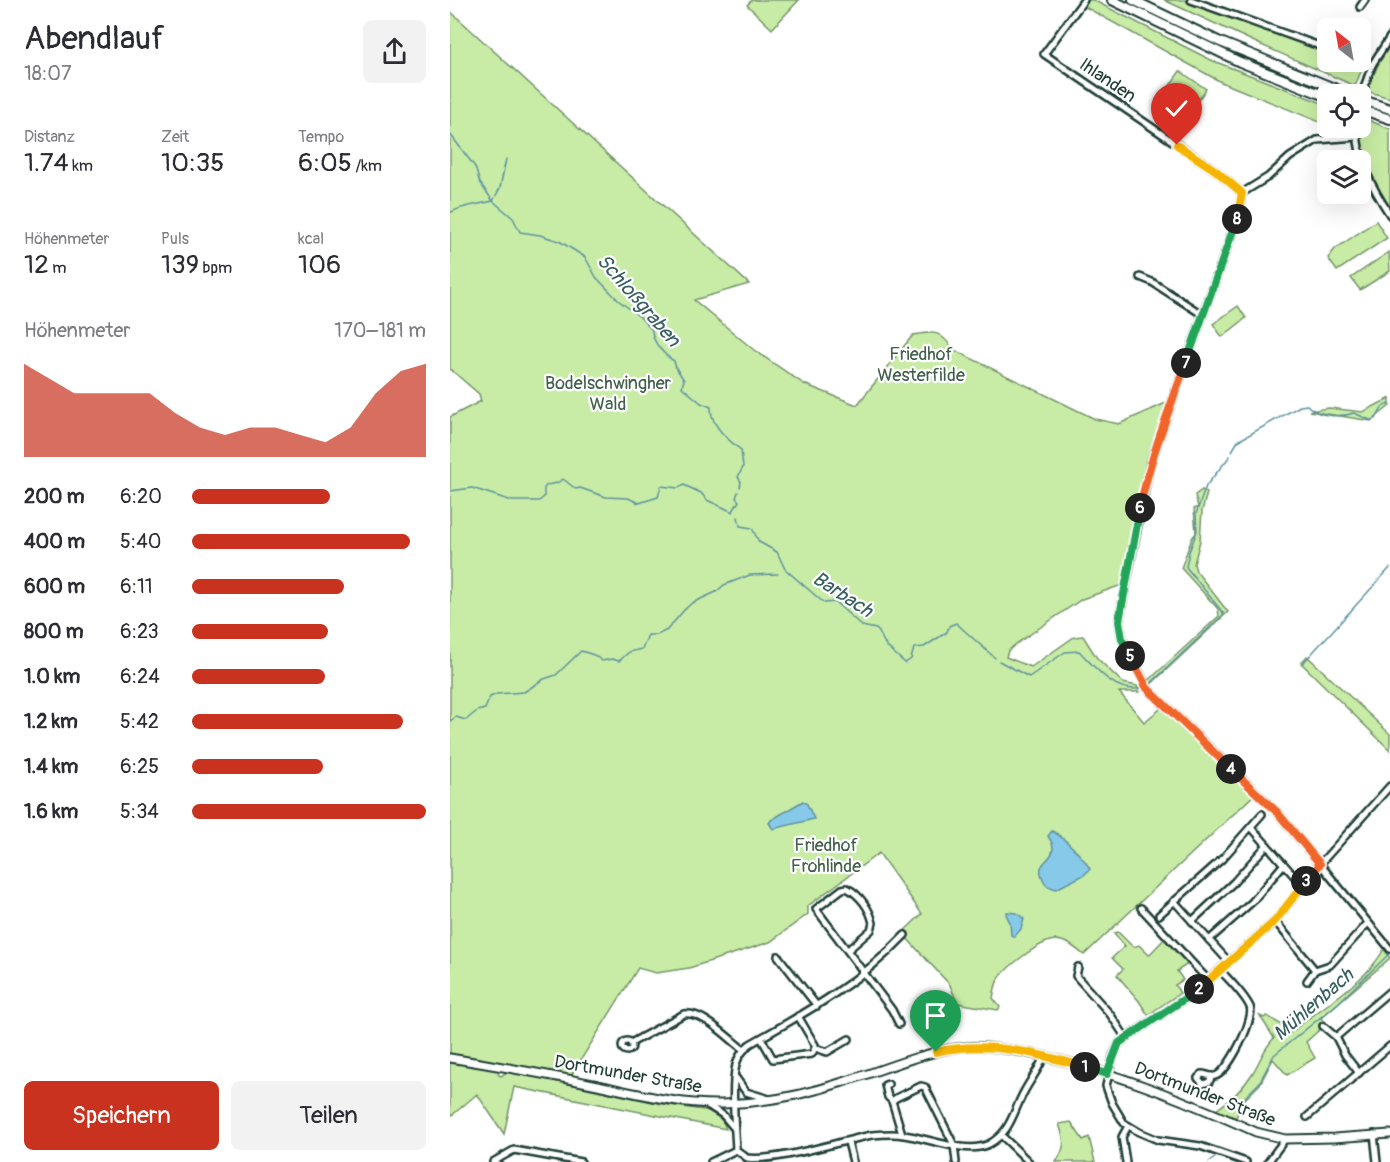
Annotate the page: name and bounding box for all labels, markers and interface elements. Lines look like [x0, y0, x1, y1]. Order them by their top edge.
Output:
text: Abendlauf [24, 18, 165, 59]
north arrow [1317, 18, 1371, 72]
map controls [1317, 18, 1371, 204]
button: share [363, 20, 426, 83]
street label: Ihlanden [1075, 53, 1140, 108]
text: 18:07 [24, 61, 71, 86]
pin [1151, 83, 1202, 145]
button: locate [1317, 84, 1371, 138]
icon: check [1160, 92, 1193, 125]
text: Distanz [24, 127, 75, 147]
text: Zeit [161, 127, 189, 147]
text: Tempo [298, 127, 344, 147]
text: 1.74 [24, 147, 69, 179]
text: 10:35 [161, 147, 224, 179]
text: 6:05 [298, 147, 352, 179]
button: layers [1317, 150, 1371, 204]
text: km [69, 156, 93, 176]
text: /km [352, 156, 382, 176]
pin: 8 [1222, 204, 1252, 234]
text: 8 [1233, 209, 1241, 229]
text: Höhenmeter [24, 229, 109, 249]
text: Puls [161, 229, 189, 249]
text: kcal [298, 229, 324, 249]
text: 12 [24, 249, 49, 281]
text: 139 [161, 249, 199, 281]
text: 106 [298, 249, 341, 281]
water label: Schloßgraben [592, 249, 687, 353]
text: m [49, 258, 66, 278]
text: bpm [199, 258, 232, 278]
text: Höhenmeter [24, 318, 130, 343]
text: 170–181 m [334, 318, 426, 343]
park label: Friedhof Westerfilde [877, 343, 965, 387]
pin: 7 [1171, 348, 1201, 378]
text: 7 [1182, 353, 1190, 373]
park label: Bodelschwingher Wald [545, 372, 672, 416]
text: 200 m [24, 484, 85, 509]
text: 6:20 [120, 484, 162, 509]
pin: 6 [1125, 493, 1155, 523]
text: 6 [1135, 498, 1145, 518]
text: 400 m [24, 529, 85, 554]
text: 5:40 [120, 529, 161, 554]
water label: Barbach [808, 566, 879, 624]
text: 600 m [24, 574, 85, 599]
text: 6:11 [120, 574, 153, 599]
text: 800 m [24, 619, 84, 644]
text: 6:23 [120, 619, 159, 644]
pin: 5 [1115, 641, 1145, 671]
text: 5 [1126, 646, 1134, 666]
text: 1.0 km [24, 664, 80, 689]
text: 6:24 [120, 664, 160, 689]
text: 1.2 km [24, 709, 78, 734]
text: 5:42 [120, 709, 159, 734]
text: 1.4 km [24, 754, 78, 779]
text: 6:25 [120, 754, 159, 779]
pin: 4 [1216, 754, 1246, 784]
text: 4 [1226, 759, 1236, 779]
text: 1.6 km [24, 799, 78, 824]
text: 5:34 [120, 799, 159, 824]
park label: Friedhof Frohlinde [791, 834, 861, 878]
pin: 3 [1291, 866, 1321, 896]
text: 3 [1302, 871, 1310, 891]
water label: Mühlenbach [1268, 962, 1360, 1046]
pin: 2 [1184, 974, 1214, 1004]
text: 2 [1195, 979, 1203, 999]
pin [910, 990, 961, 1052]
icon: arrive [919, 999, 952, 1032]
street label: Dortmunder Straße [552, 1050, 704, 1099]
pin: 1 [1070, 1052, 1100, 1082]
text: 1 [1082, 1057, 1088, 1077]
street label: Dortmunder Straße [1131, 1057, 1279, 1132]
button: Speichern [24, 1081, 219, 1150]
button: Teilen [231, 1081, 426, 1150]

